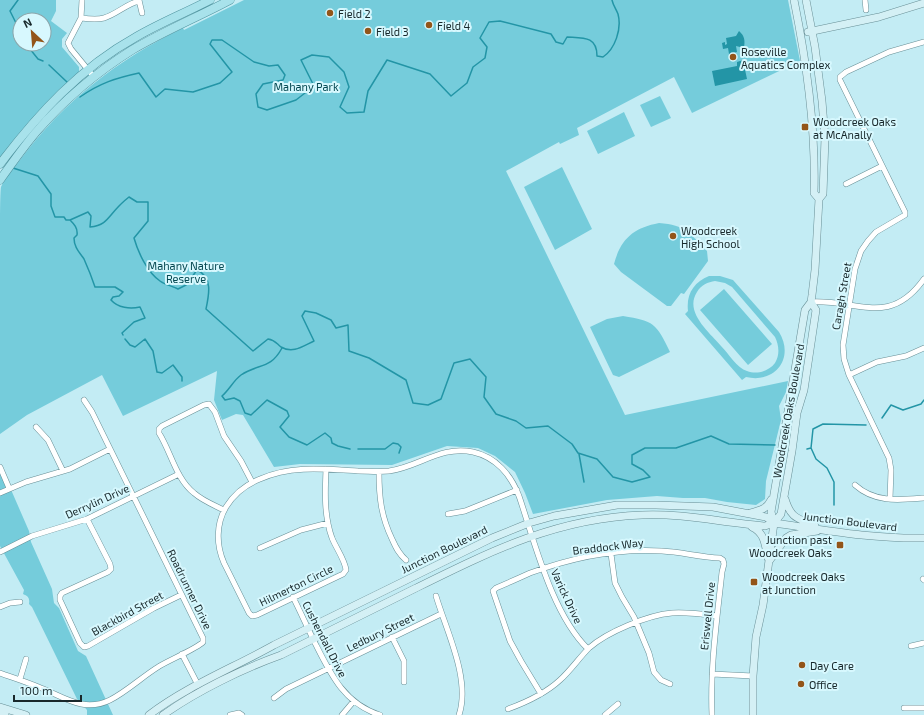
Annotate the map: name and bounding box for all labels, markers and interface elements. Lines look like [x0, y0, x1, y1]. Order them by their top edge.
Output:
place label: Field 2 [338, 7, 371, 20]
marker: Field 2 [325, 8, 335, 18]
north arrow [12, 12, 52, 52]
text: N [21, 15, 34, 30]
place label: Field 4 [437, 19, 471, 32]
marker: Field 4 [424, 20, 434, 30]
place label: Field 3 [376, 25, 409, 38]
marker: Field 3 [363, 26, 373, 36]
place label: Roseville Aquatics Complex [741, 45, 830, 71]
marker: Roseville Aquatics Complex [728, 52, 738, 62]
park label: Mahany Park [273, 80, 339, 93]
place label: Woodcreek Oaks at McAnally [813, 115, 896, 141]
marker: Woodcreek Oaks at McAnally [800, 122, 810, 132]
place label: Woodcreek High School [681, 224, 740, 250]
marker: Woodcreek High School [668, 231, 678, 241]
park label: Mahany Nature Reserve [148, 259, 225, 285]
street label: Caragh Street [829, 261, 853, 331]
street label: Woodcreek Oaks Boulevard [770, 343, 806, 479]
street label: Derrylin Drive [63, 481, 131, 521]
street label: Junction Boulevard [802, 509, 898, 533]
street label: Junction Boulevard [399, 522, 489, 576]
place label: Junction past Woodcreek Oaks [749, 533, 832, 559]
street label: Braddock Way [572, 535, 644, 557]
marker: Junction past Woodcreek Oaks [835, 540, 845, 550]
street label: Roadrunner Drive [165, 547, 215, 631]
street label: Hilmerton Circle [257, 561, 335, 608]
street label: Varick Drive [549, 567, 585, 626]
place label: Woodcreek Oaks at Junction [762, 570, 845, 596]
marker: Woodcreek Oaks at Junction [749, 577, 759, 587]
street label: Eriswell Drive [697, 581, 717, 651]
street label: Blackbird Street [89, 588, 165, 638]
street label: Cushendall Drive [300, 599, 350, 679]
street label: Ledbury Street [344, 610, 416, 654]
place label: Day Care [810, 659, 854, 672]
marker: Day Care [797, 660, 807, 670]
scale bar [14, 677, 81, 703]
place label: Office [809, 678, 838, 691]
marker: Office [796, 679, 806, 689]
text: 100 m [20, 683, 52, 697]

